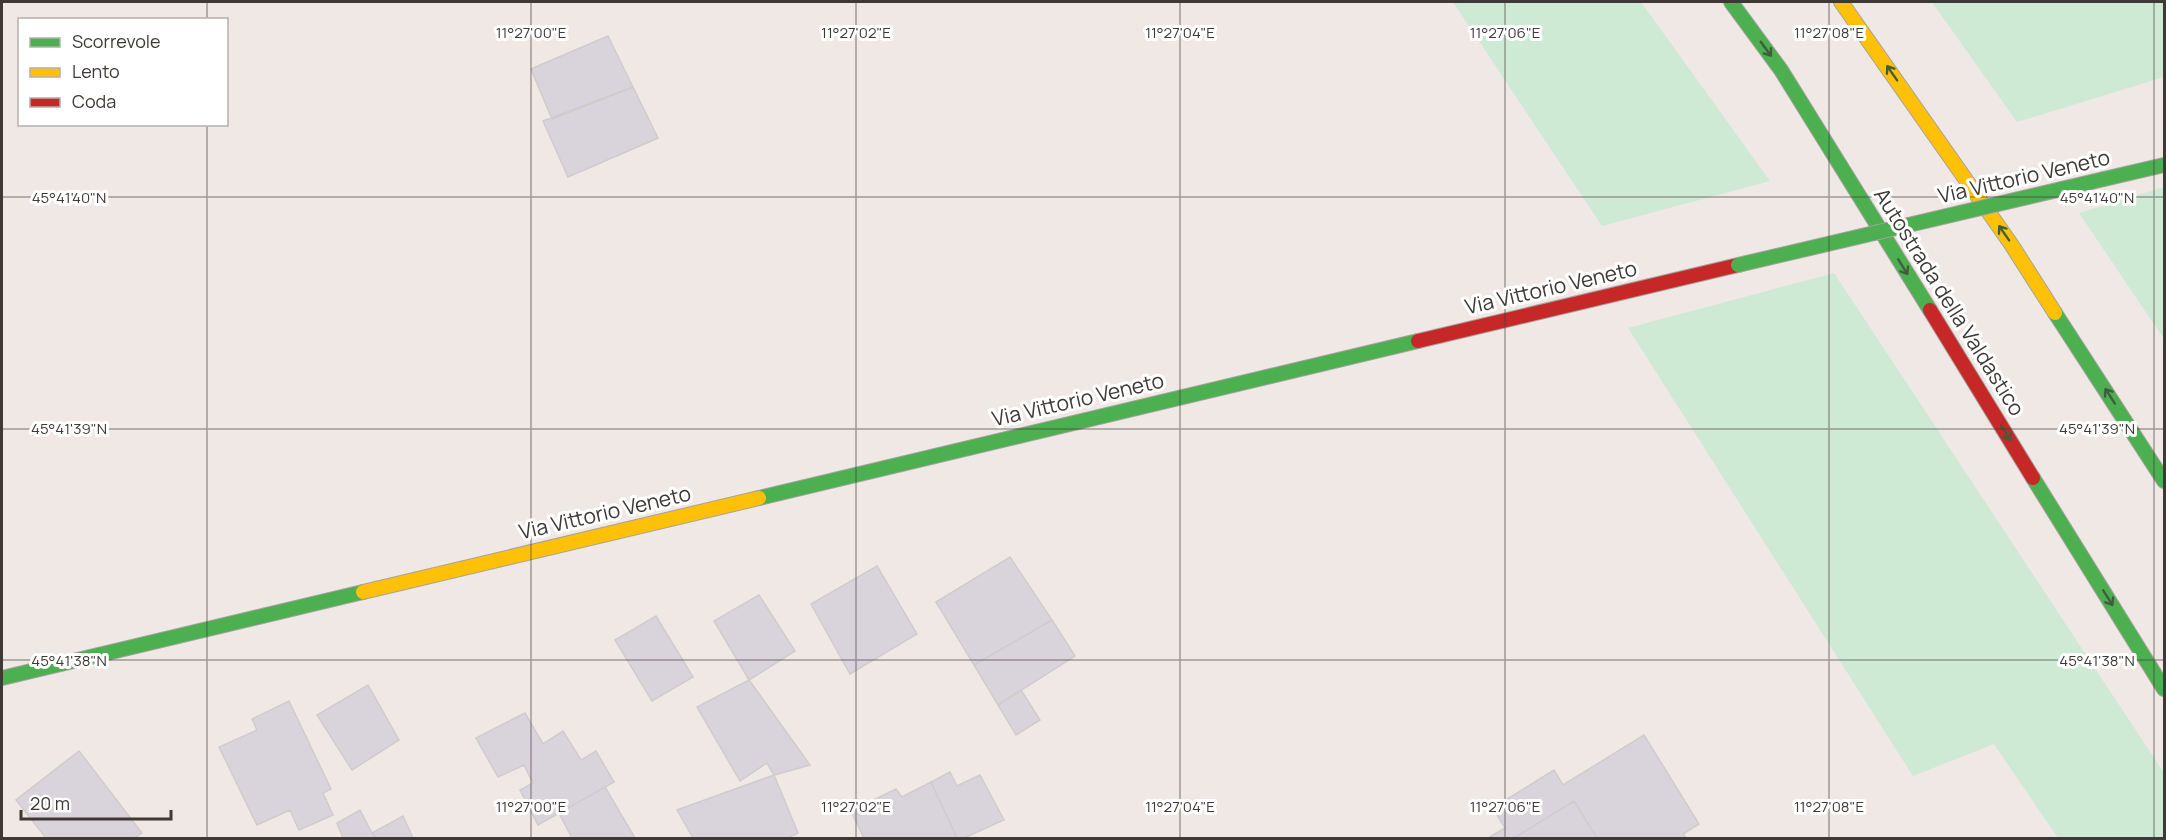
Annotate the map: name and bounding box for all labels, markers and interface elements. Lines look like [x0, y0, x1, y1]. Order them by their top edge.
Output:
legend [18, 18, 228, 126]
text: 11°27'00"E [496, 22, 566, 43]
text: 11°27'02"E [821, 22, 891, 43]
text: 11°27'04"E [1145, 22, 1215, 43]
text: 11°27'06"E [1470, 22, 1540, 43]
text: 11°27'08"E [1794, 22, 1864, 43]
text: Scorrevole [72, 29, 161, 53]
one-way arrow [1759, 40, 1772, 56]
text: Lento [72, 59, 120, 83]
one-way arrow [1886, 66, 1898, 82]
text: Coda [72, 89, 116, 113]
street label: Via Vittorio Veneto [1935, 143, 2113, 209]
street label: Autostrada della Valdastico [1868, 182, 2032, 421]
text: 45°41'40"N [32, 187, 106, 208]
text: 45°41'40"N [2060, 187, 2134, 208]
one-way arrow [1998, 225, 2010, 242]
street label: Via Vittorio Veneto [1462, 254, 1640, 320]
one-way arrow [1898, 258, 1910, 275]
street label: Via Vittorio Veneto [989, 366, 1167, 432]
one-way arrow [2104, 389, 2116, 405]
text: 45°41'39"N [31, 418, 107, 439]
text: 45°41'39"N [2059, 418, 2135, 439]
one-way arrow [2000, 424, 2012, 441]
street label: Via Vittorio Veneto [516, 479, 694, 545]
one-way arrow [2102, 590, 2115, 607]
text: 45°41'38"N [31, 650, 107, 671]
text: 45°41'38"N [2059, 650, 2135, 671]
scale bar [21, 783, 171, 821]
text: 20 m [30, 791, 70, 815]
text: 11°27'00"E [496, 796, 566, 817]
text: 11°27'02"E [821, 796, 891, 817]
text: 11°27'04"E [1145, 796, 1215, 817]
text: 11°27'06"E [1470, 796, 1540, 817]
text: 11°27'08"E [1794, 796, 1864, 817]

